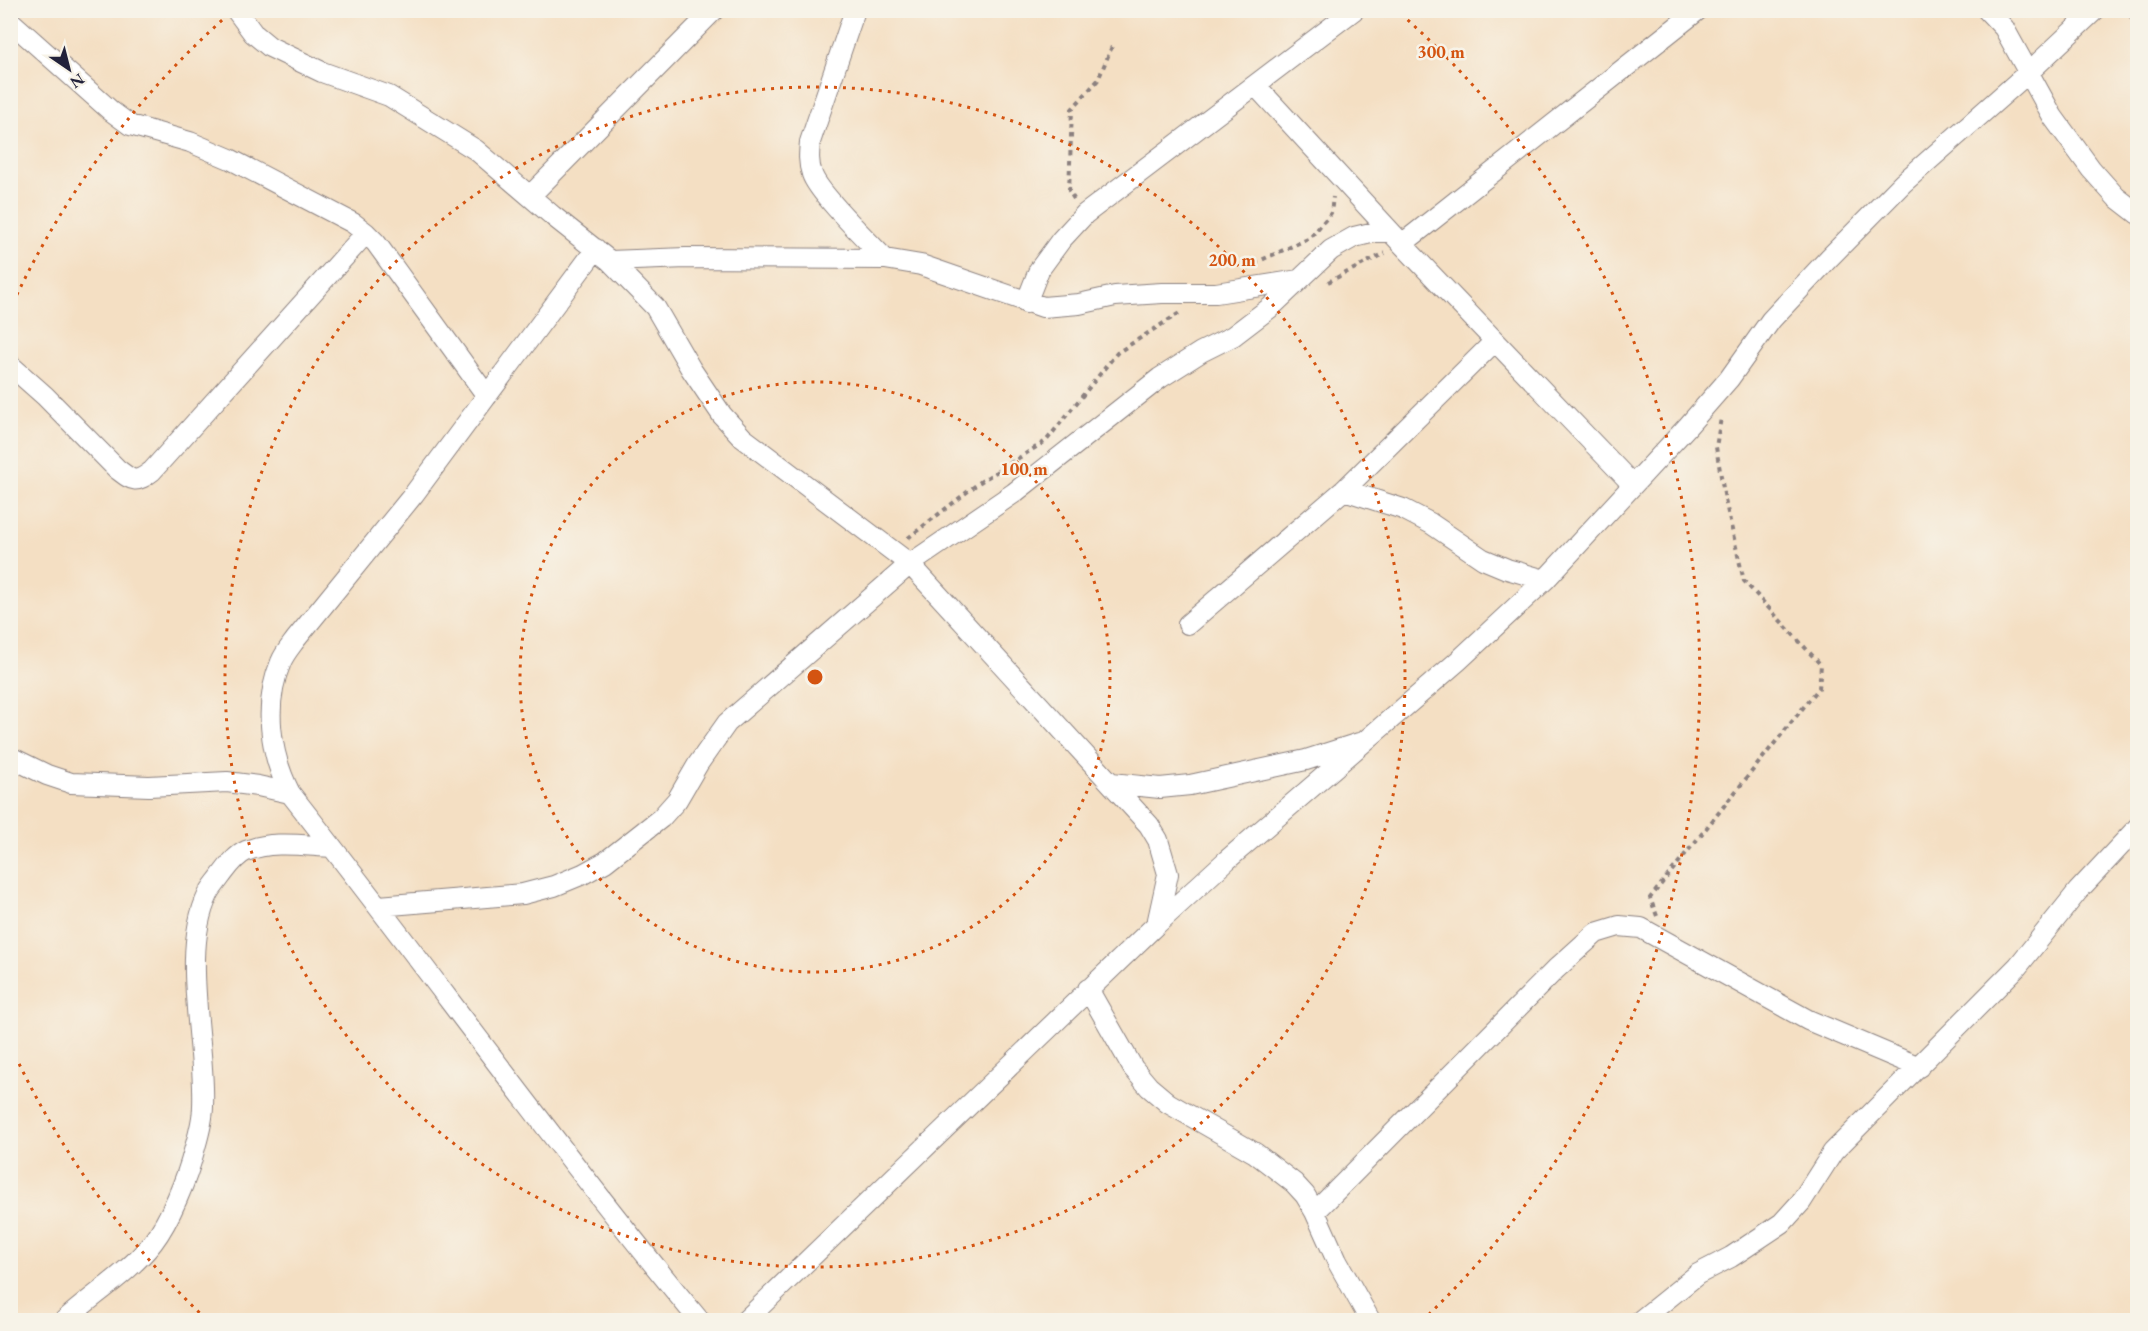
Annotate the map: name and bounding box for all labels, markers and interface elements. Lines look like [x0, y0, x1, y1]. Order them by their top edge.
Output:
north arrow [39, 39, 99, 99]
text: 300 m [1417, 40, 1465, 63]
text: N [66, 69, 89, 93]
text: 200 m [1208, 248, 1256, 271]
text: 100 m [1000, 457, 1048, 480]
centre of rings [805, 667, 825, 687]

